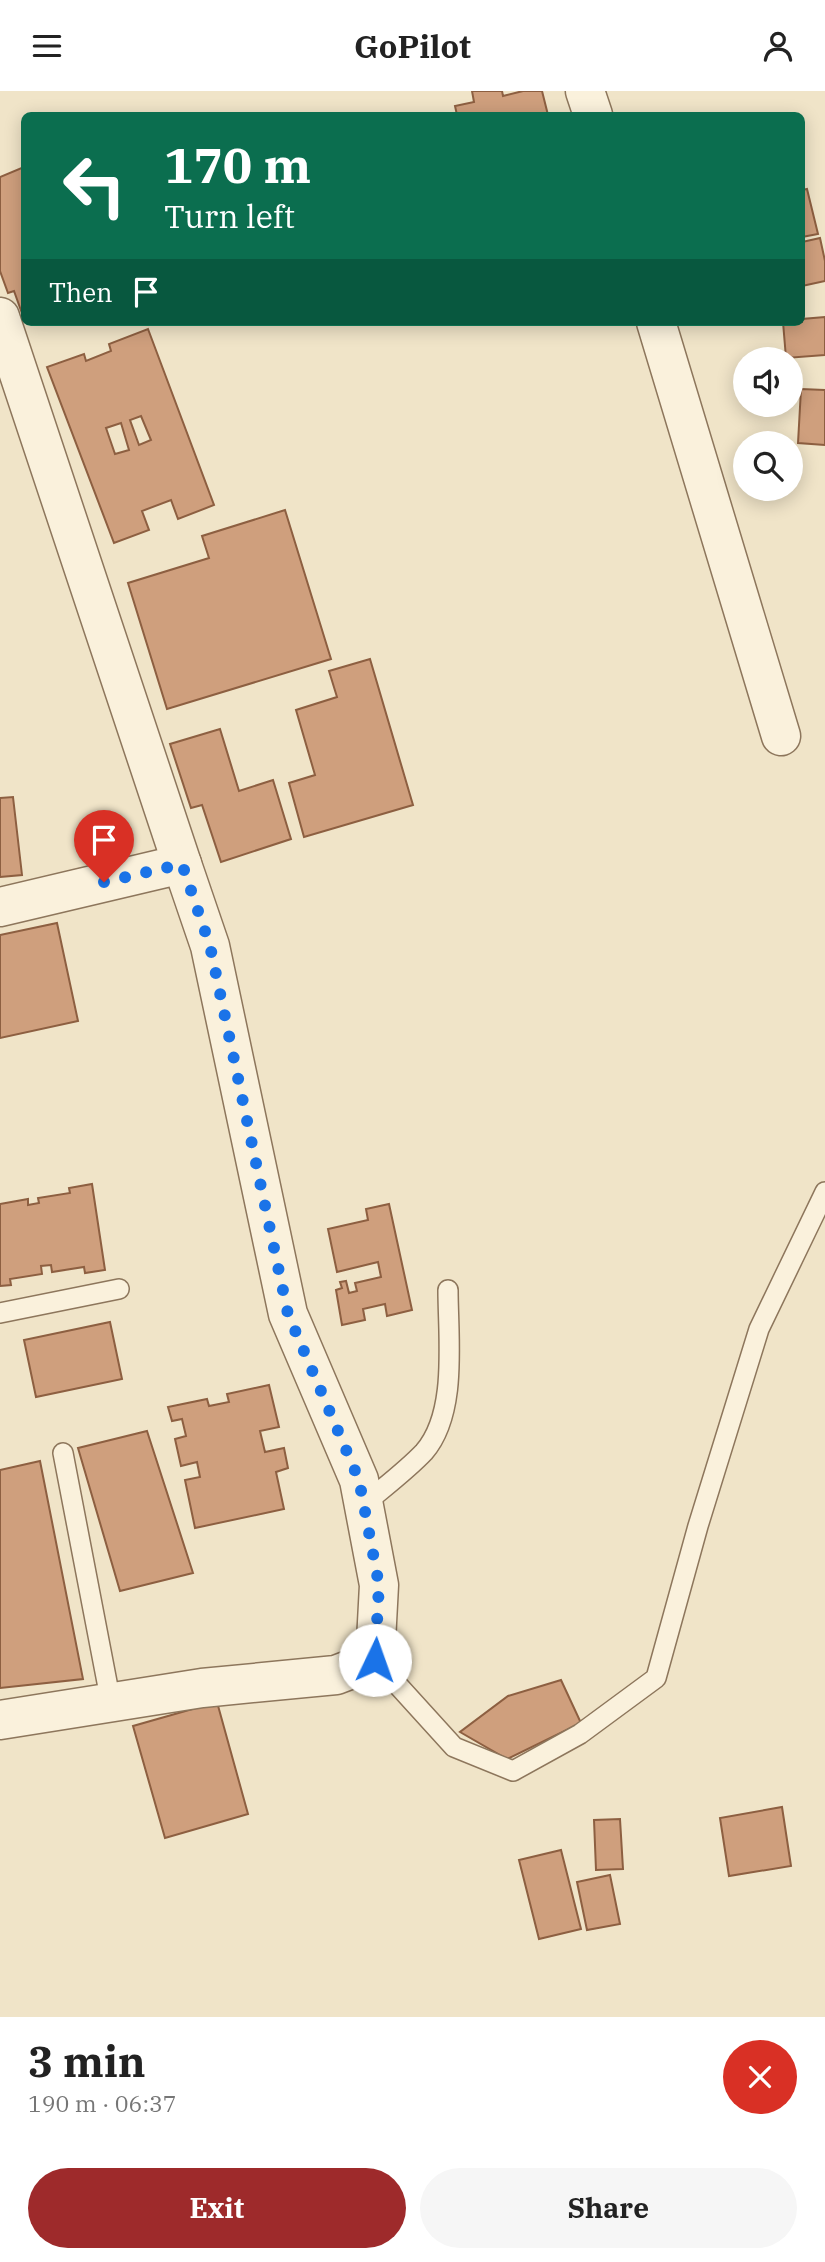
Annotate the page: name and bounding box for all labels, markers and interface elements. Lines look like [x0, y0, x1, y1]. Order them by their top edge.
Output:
text: GoPilot [354, 25, 471, 67]
icon: menu [28, 27, 66, 65]
icon: person [759, 27, 797, 65]
text: 170 m [164, 133, 311, 196]
icon: left [49, 140, 140, 231]
text: Turn left [164, 195, 295, 237]
icon: arrive [127, 273, 165, 311]
text: Then [49, 275, 113, 309]
map controls [733, 347, 803, 501]
button: sound [733, 347, 803, 417]
button: search [733, 431, 803, 501]
pin [74, 810, 134, 882]
icon: arrive [85, 821, 123, 859]
position arrow [338, 1623, 412, 1697]
text: 3 min [28, 2034, 146, 2089]
button: close [723, 2040, 797, 2114]
text: 190 m · 06:37 [28, 2088, 177, 2118]
button: Exit [28, 2168, 406, 2248]
button: Share [420, 2168, 797, 2248]

